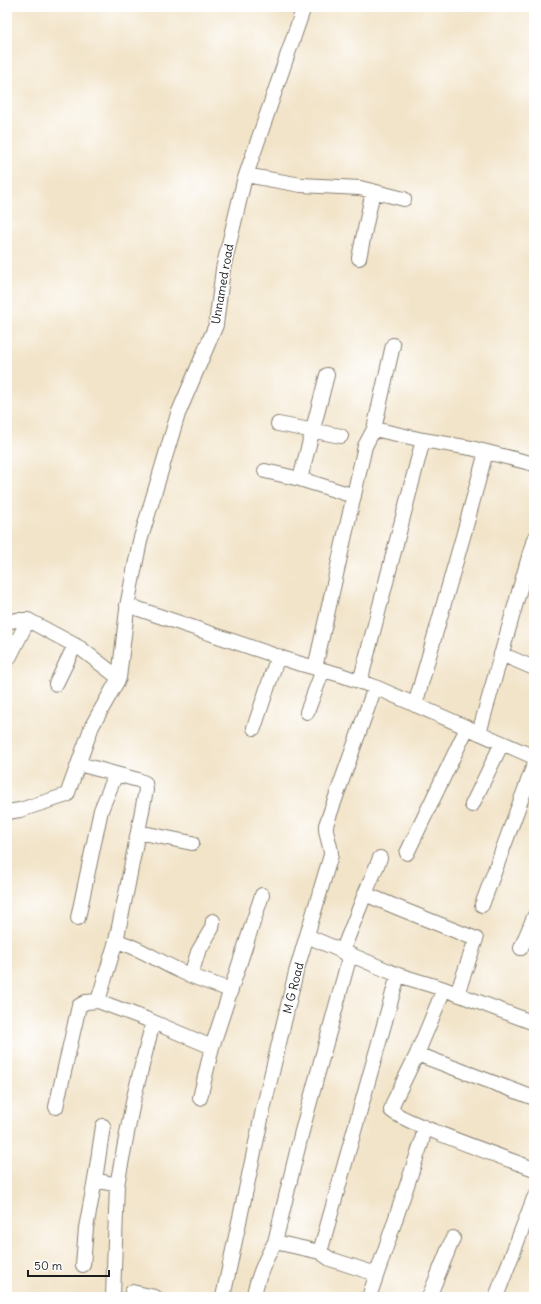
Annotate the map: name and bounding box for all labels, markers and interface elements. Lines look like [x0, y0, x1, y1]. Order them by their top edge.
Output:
street label: Unnamed road [208, 243, 236, 325]
street label: M G Road [279, 961, 307, 1015]
scale bar [28, 1252, 109, 1278]
text: 50 m [34, 1258, 63, 1273]

